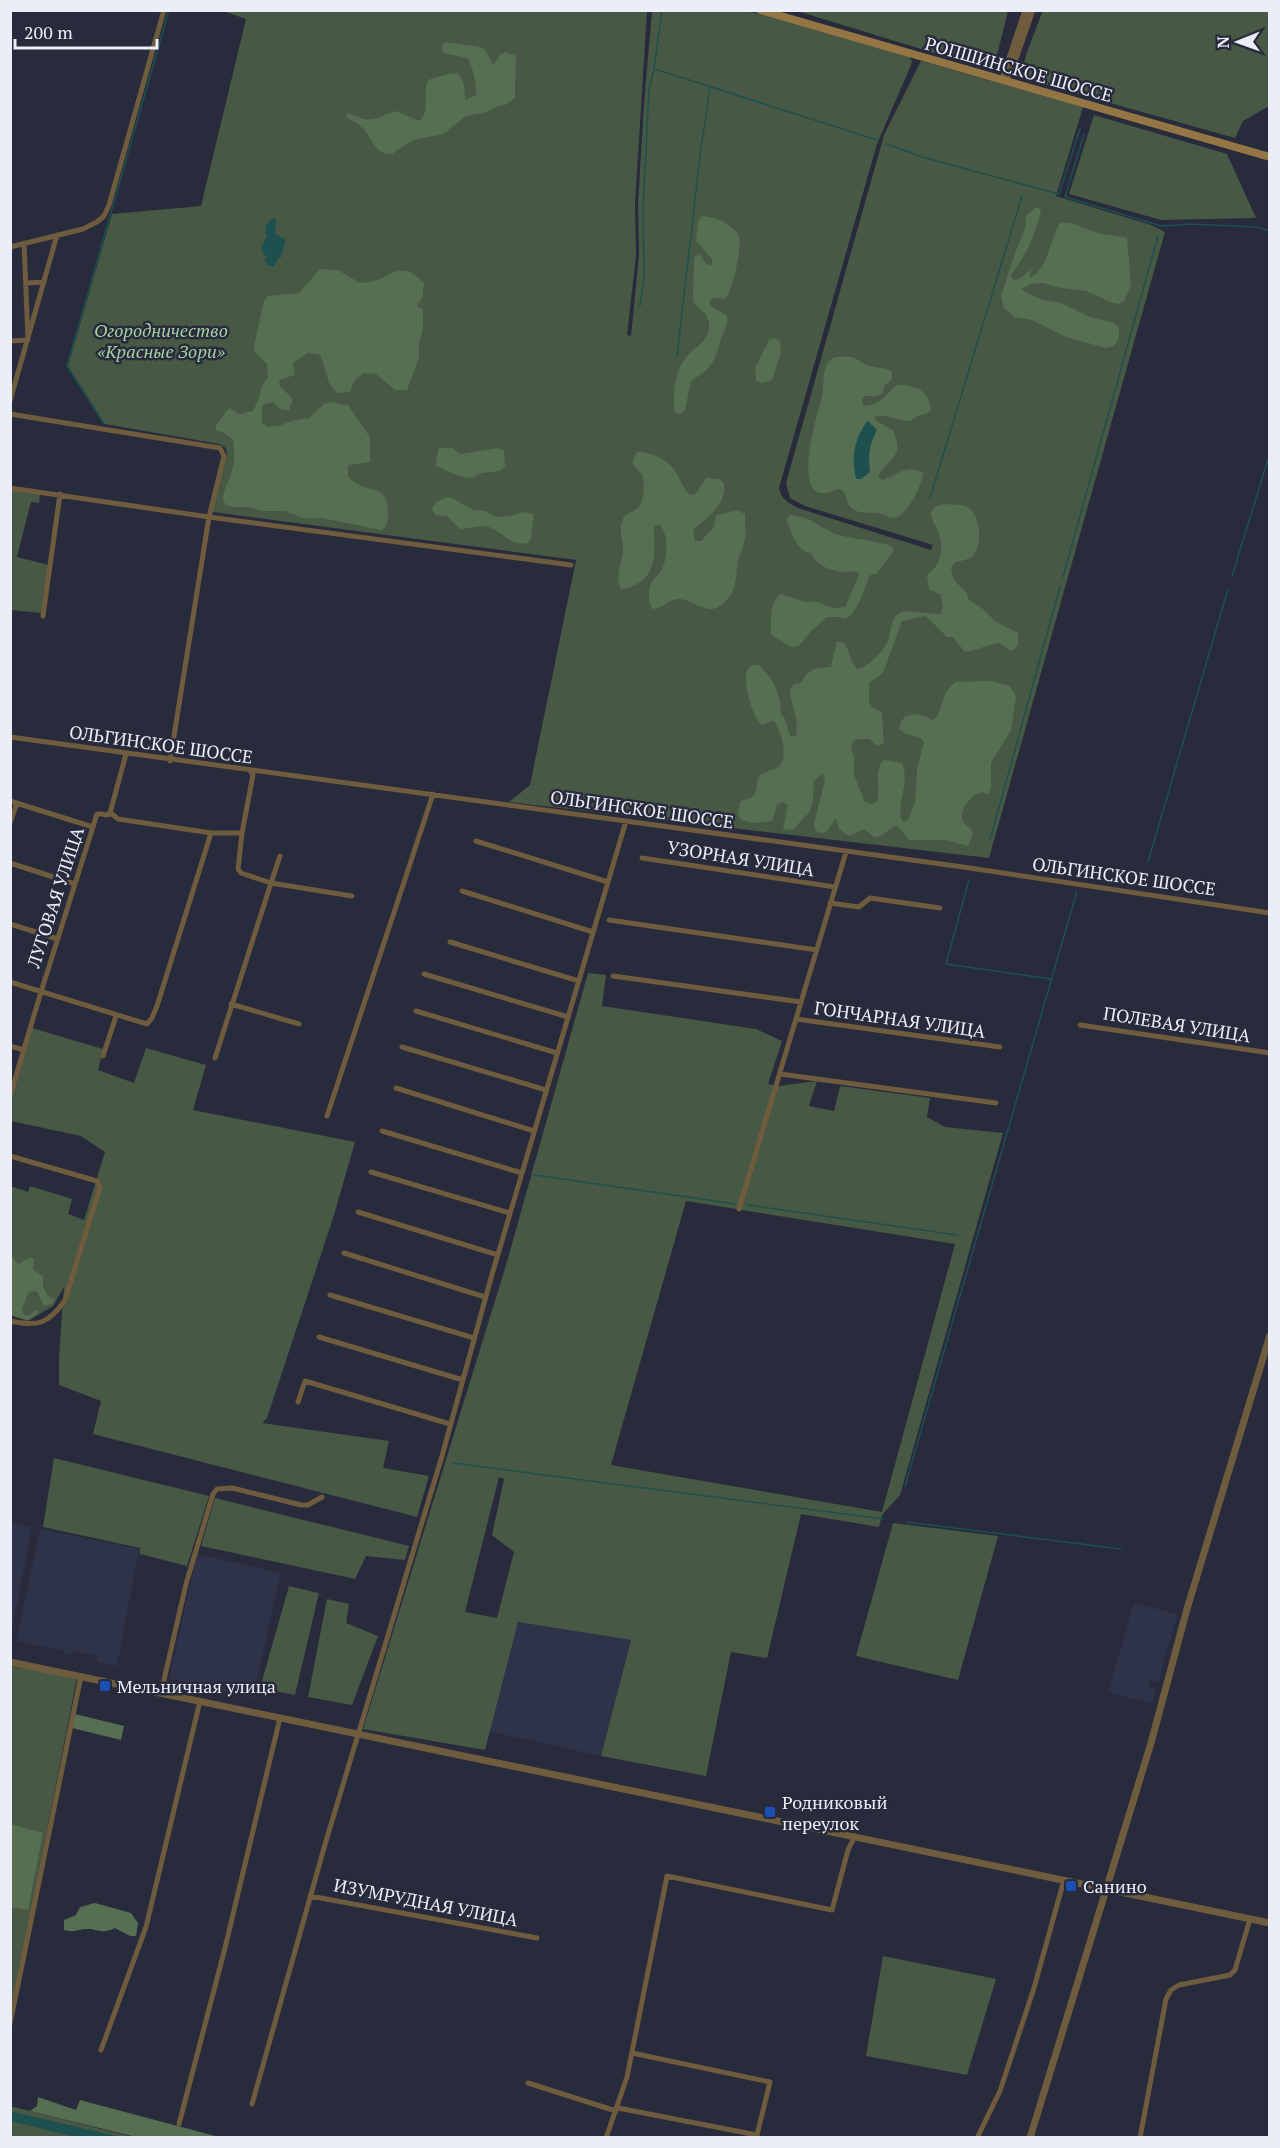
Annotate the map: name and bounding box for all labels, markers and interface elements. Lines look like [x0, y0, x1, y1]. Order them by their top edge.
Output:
scale bar [15, 12, 158, 50]
north arrow [1208, 12, 1268, 72]
text: 200 m [24, 20, 73, 44]
street label: РОПШИНСКОЕ ШОССЕ [922, 31, 1116, 107]
text: N [1212, 36, 1234, 49]
park label: Огородничество «Красные Зори» [94, 318, 228, 363]
street label: ОЛЬГИНСКОЕ ШОССЕ [68, 719, 254, 769]
street label: ОЛЬГИНСКОЕ ШОССЕ [549, 784, 735, 834]
street label: ЛУГОВАЯ УЛИЦА [21, 823, 89, 971]
street label: УЗОРНАЯ УЛИЦА [666, 835, 817, 882]
street label: ОЛЬГИНСКОЕ ШОССЕ [1031, 851, 1217, 901]
street label: ГОНЧАРНАЯ УЛИЦА [813, 995, 988, 1043]
street label: ПОЛЕВАЯ УЛИЦА [1102, 1001, 1253, 1048]
place label: Мельничная улица [117, 1674, 276, 1698]
marker: Мельничная улица [98, 1679, 112, 1693]
place label: Родниковый переулок [782, 1790, 887, 1835]
marker: Родниковый переулок [763, 1805, 777, 1819]
street label: ИЗУМРУДНАЯ УЛИЦА [332, 1872, 521, 1932]
place label: Санино [1083, 1874, 1147, 1898]
marker: Санино [1064, 1879, 1078, 1893]

